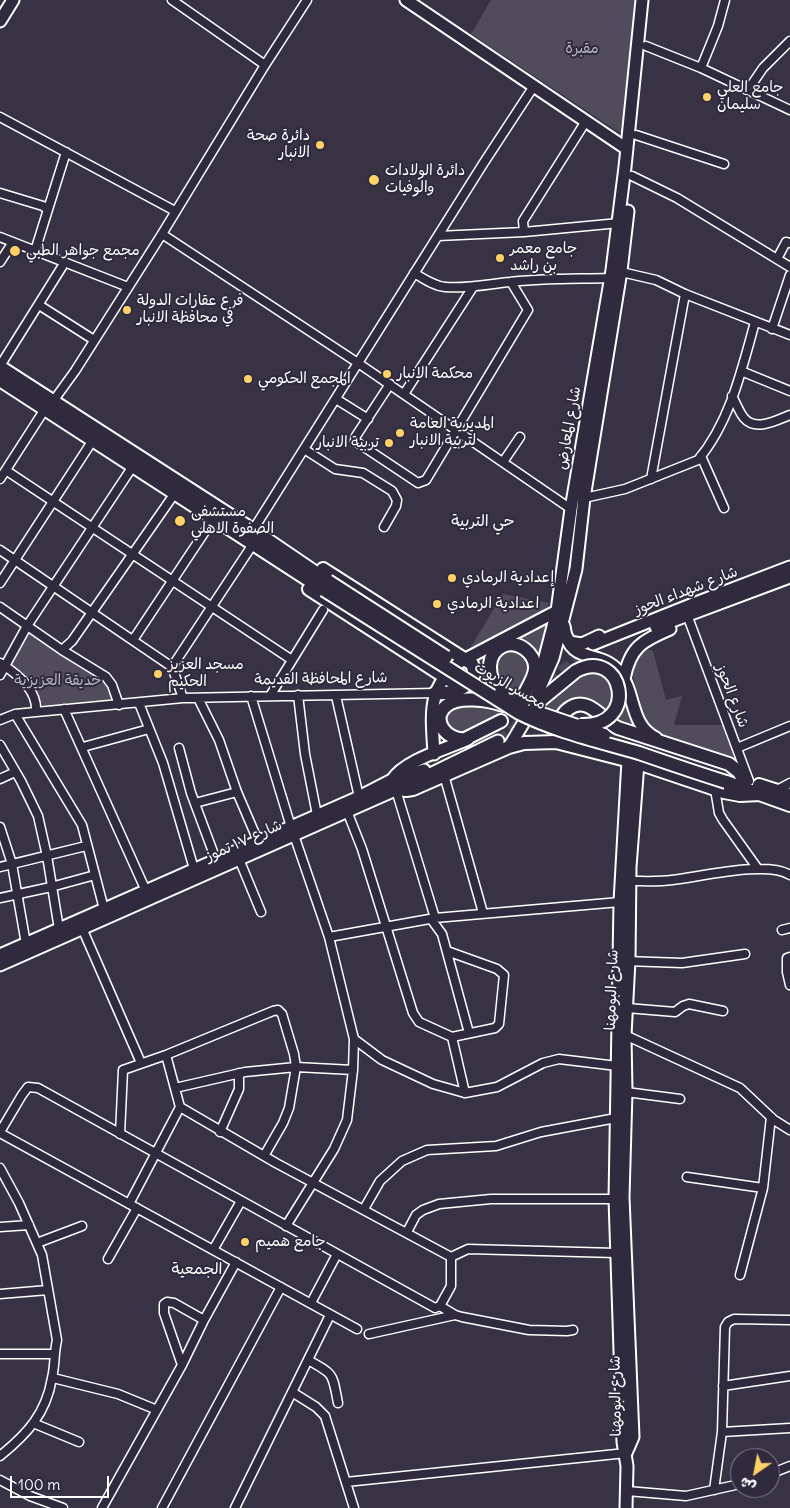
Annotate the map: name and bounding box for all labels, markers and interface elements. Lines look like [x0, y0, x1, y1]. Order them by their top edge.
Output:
park label: مقبرة [565, 40, 599, 58]
place label: جامع العلي سليمان [717, 79, 783, 114]
marker: جامع العلي سليمان [701, 91, 713, 103]
place label: دائرة صحة الانبار [247, 127, 310, 162]
marker: دائرة صحة الانبار [314, 139, 326, 151]
place label: دائرة الولادات والوفيات [385, 162, 465, 197]
marker: دائرة الولادات والوفيات [367, 173, 381, 187]
place label: جامع معمر بن راشد [510, 240, 577, 275]
place label: مجمع جواهر الطبي [26, 242, 140, 260]
marker: مجمع جواهر الطبي [8, 244, 22, 258]
marker: جامع معمر بن راشد [494, 252, 506, 264]
place label: فرع عقارات الدولة في محافظة الانبار [137, 292, 244, 327]
marker: فرع عقارات الدولة في محافظة الانبار [121, 304, 133, 316]
place label: محكمة الانبار [397, 365, 473, 383]
marker: محكمة الانبار [381, 368, 393, 380]
place label: المجمع الحكومي [258, 370, 351, 388]
marker: المجمع الحكومي [242, 373, 254, 385]
street label: شارع المعارض [553, 385, 585, 471]
place label: المديرية العامة لتربية الانبار [410, 415, 494, 450]
marker: المديرية العامة لتربية الانبار [394, 427, 406, 439]
place label: تربية الانبار [316, 434, 379, 452]
marker: تربية الانبار [383, 437, 395, 449]
place label: مستشفى الصفوة الاهلي [191, 503, 274, 538]
district label: حي التربية [451, 511, 515, 531]
marker: مستشفى الصفوة الاهلي [173, 514, 187, 528]
street label: شارع شهداء الحوز [632, 563, 740, 619]
place label: إعدادية الرمادي [462, 569, 554, 587]
marker: إعدادية الرمادي [446, 572, 458, 584]
place label: اعدادية الرمادي [447, 595, 539, 613]
marker: اعدادية الرمادي [431, 598, 443, 610]
place label: مسجد العزيز الحكيم [168, 656, 244, 691]
street label: مجسر الزيوت [471, 658, 549, 714]
street label: شارع الحوز [712, 662, 752, 730]
marker: مسجد العزيز الحكيم [152, 668, 164, 680]
street label: شارع المحافظة القديمة [254, 669, 388, 689]
park label: حديقة العزيزية [14, 672, 102, 690]
street label: شارع ١٧ تموز [203, 816, 285, 866]
street label: شارع البومهنا [602, 949, 622, 1031]
place label: جامع هميم [255, 1233, 326, 1251]
marker: جامع هميم [239, 1236, 251, 1248]
district label: الجمعية [171, 1259, 223, 1279]
street label: شارع البومهنا [606, 1355, 626, 1437]
north arrow [730, 1448, 780, 1498]
scale bar [12, 1466, 111, 1498]
text: ش [736, 1473, 759, 1496]
text: 100 m [18, 1475, 60, 1494]

